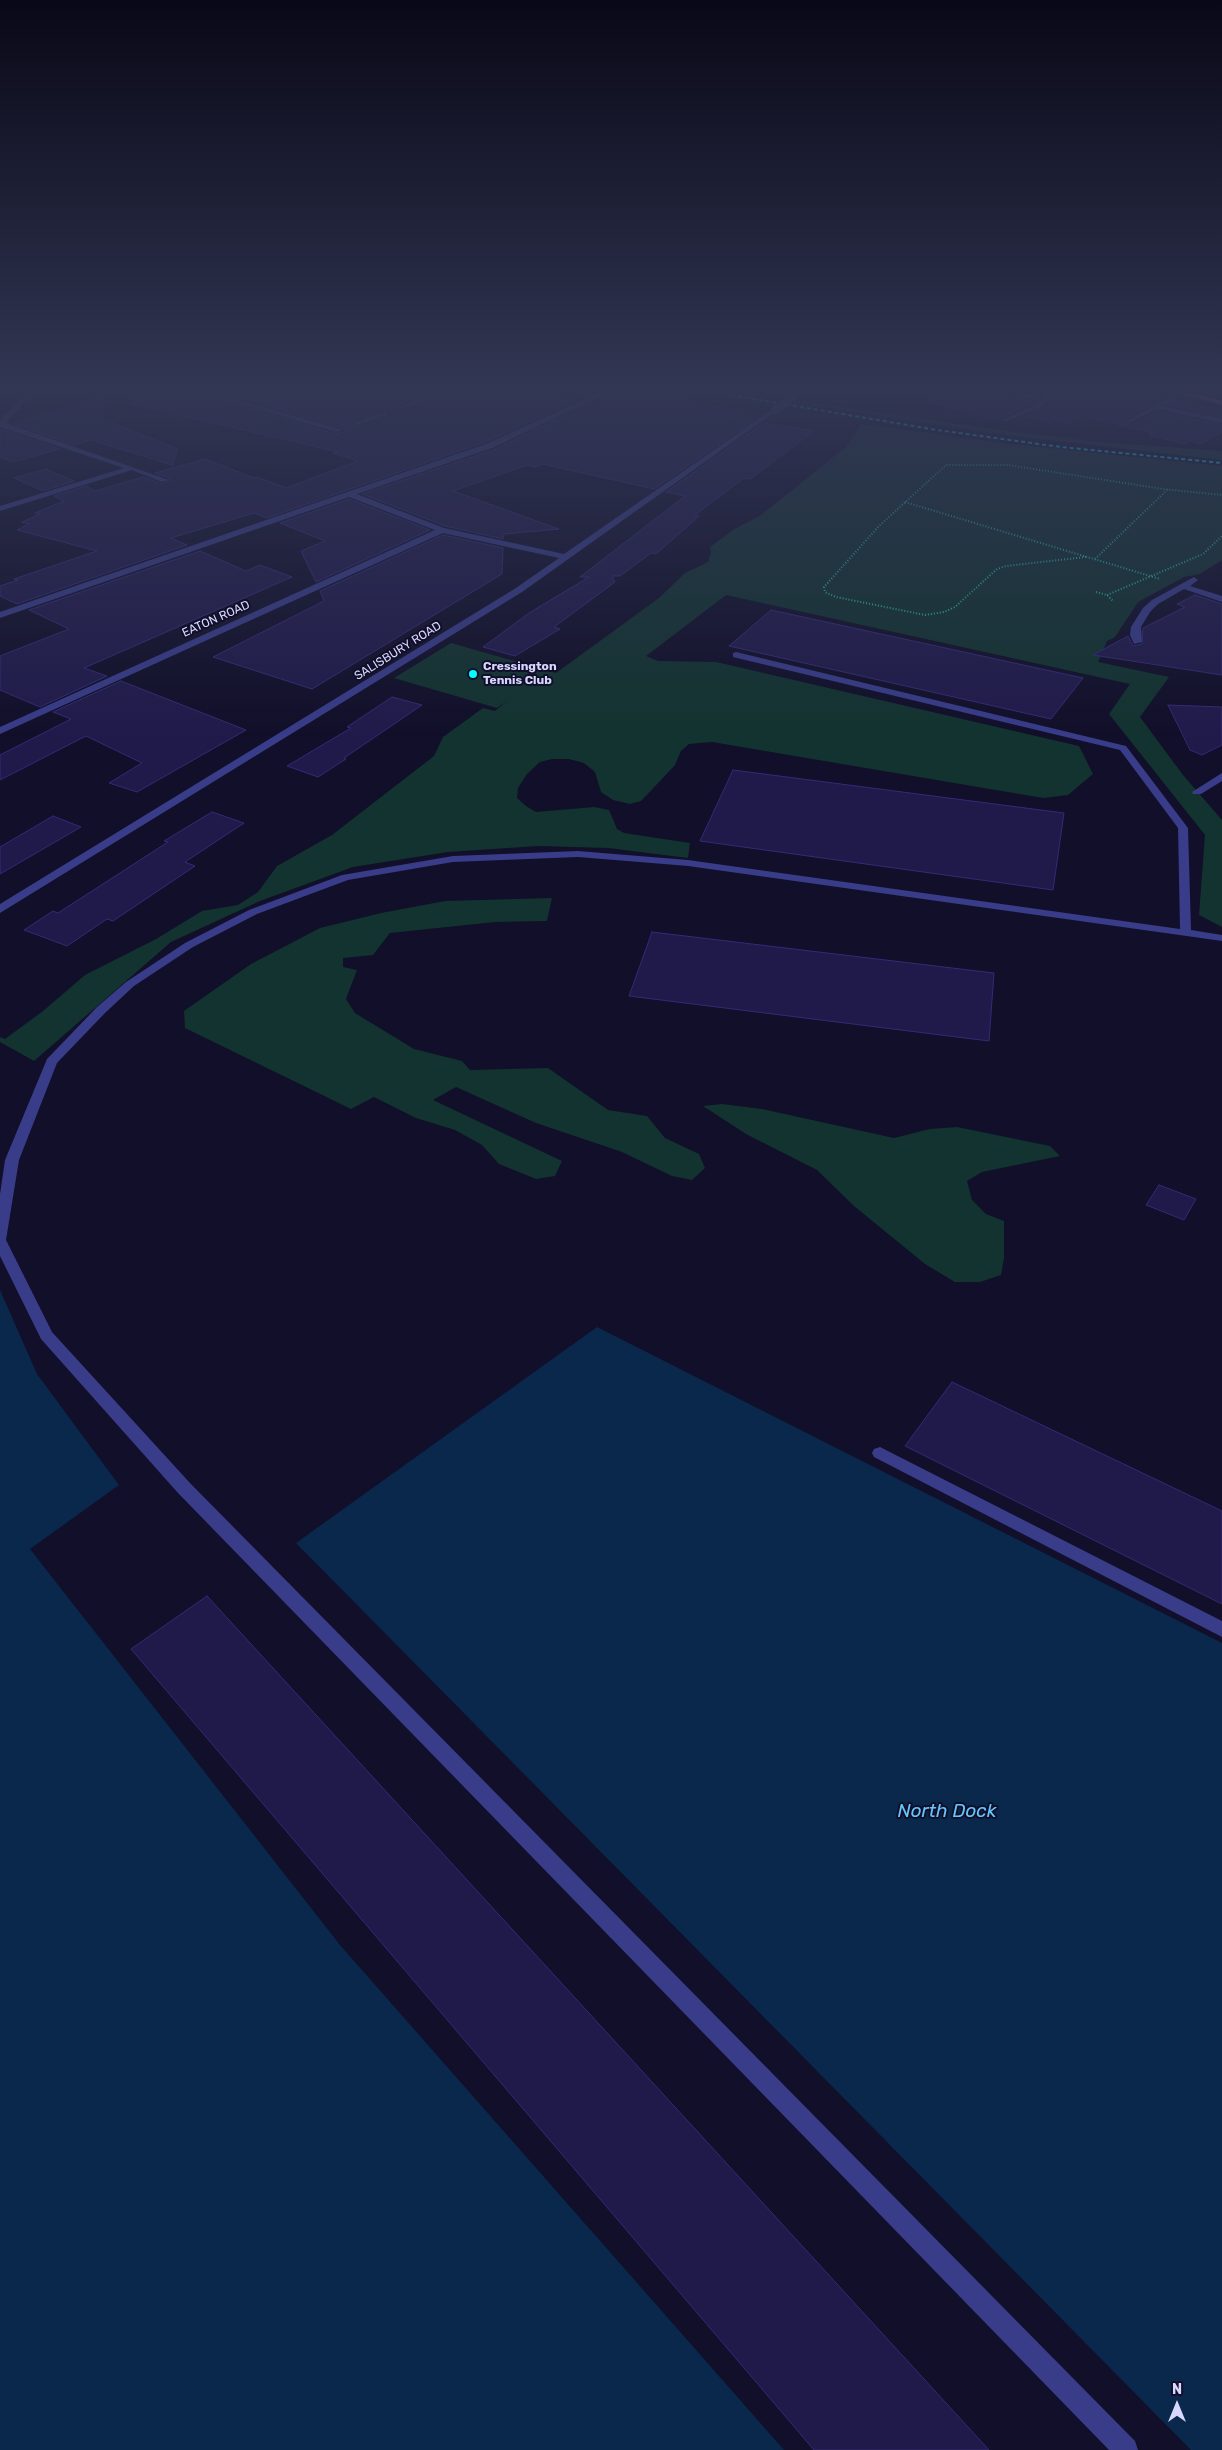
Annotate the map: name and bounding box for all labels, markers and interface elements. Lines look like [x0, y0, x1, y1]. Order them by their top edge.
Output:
street label: EATON ROAD [180, 598, 252, 640]
street label: SALISBURY ROAD [352, 618, 444, 684]
place label: Cressington Tennis Club [483, 660, 557, 688]
marker: Cressington Tennis Club [467, 668, 479, 680]
water label: North Dock [897, 1801, 997, 1823]
north arrow [1152, 2380, 1202, 2430]
text: N [1172, 2381, 1182, 2398]

